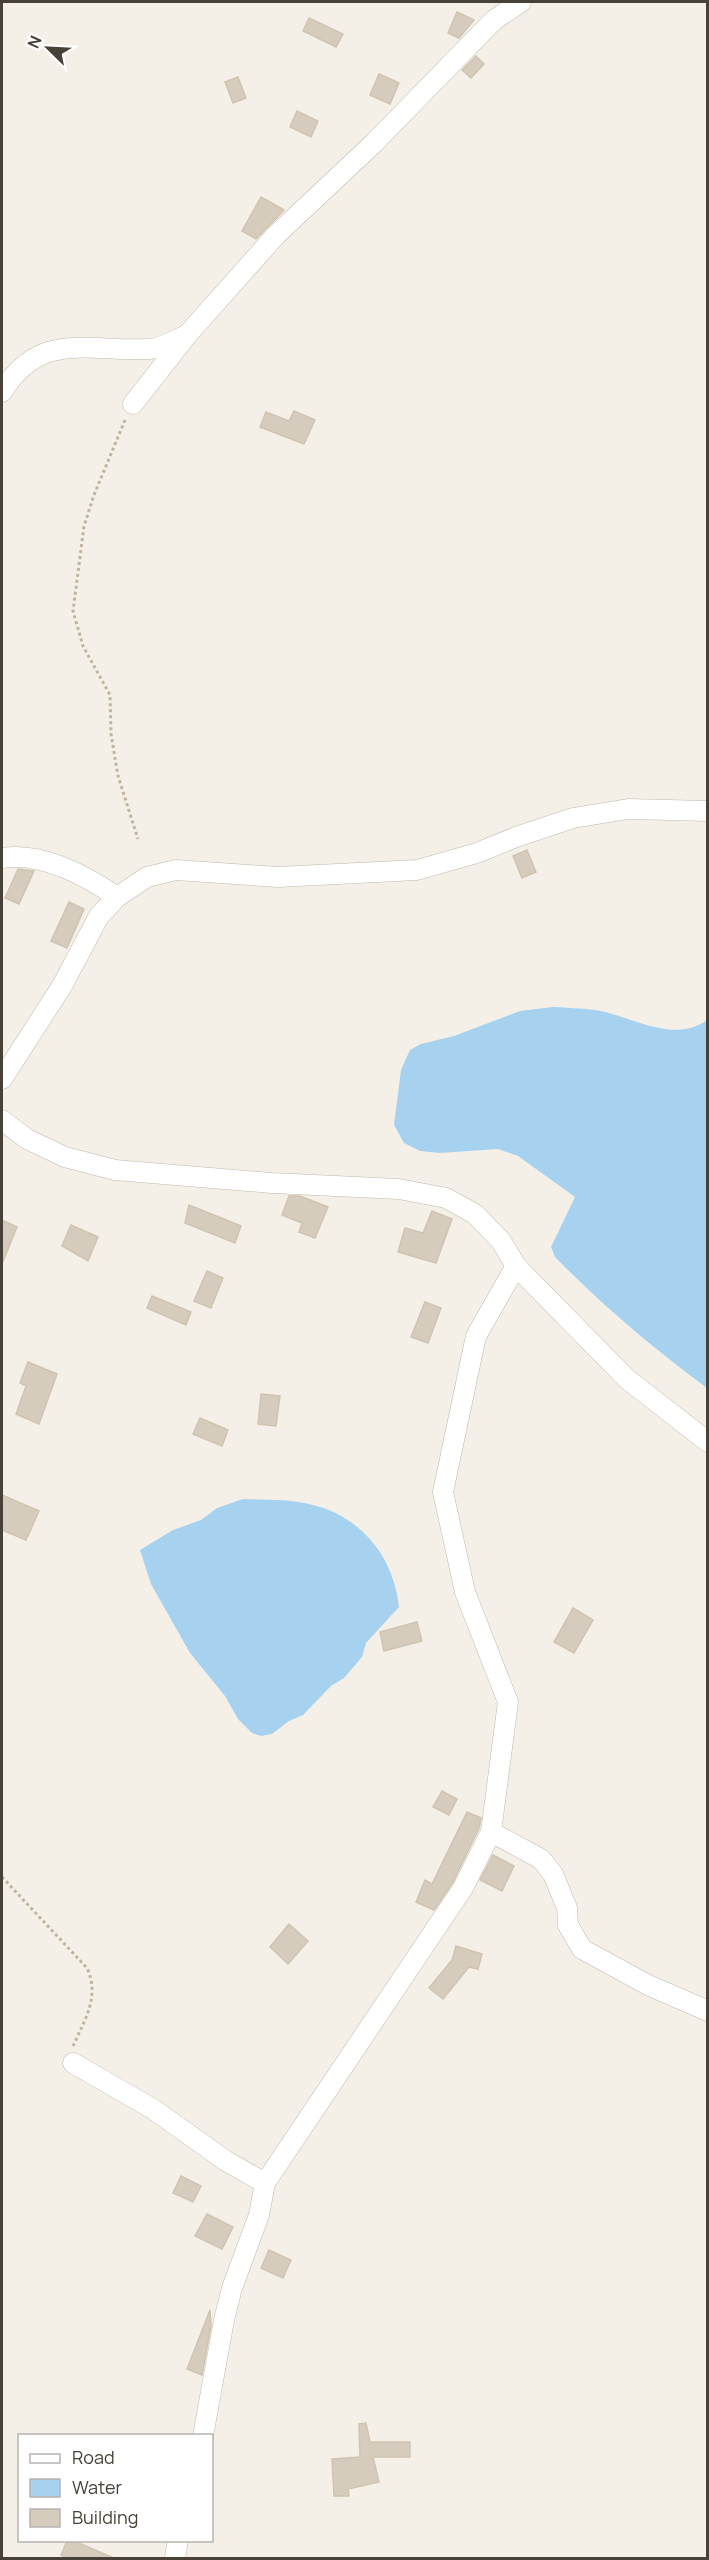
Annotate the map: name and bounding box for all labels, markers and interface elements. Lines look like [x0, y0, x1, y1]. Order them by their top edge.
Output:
north arrow [18, 18, 78, 78]
text: N [22, 32, 47, 52]
legend [18, 2434, 213, 2542]
text: Road [72, 2445, 115, 2469]
text: Water [72, 2475, 122, 2499]
text: Building [72, 2505, 138, 2529]

